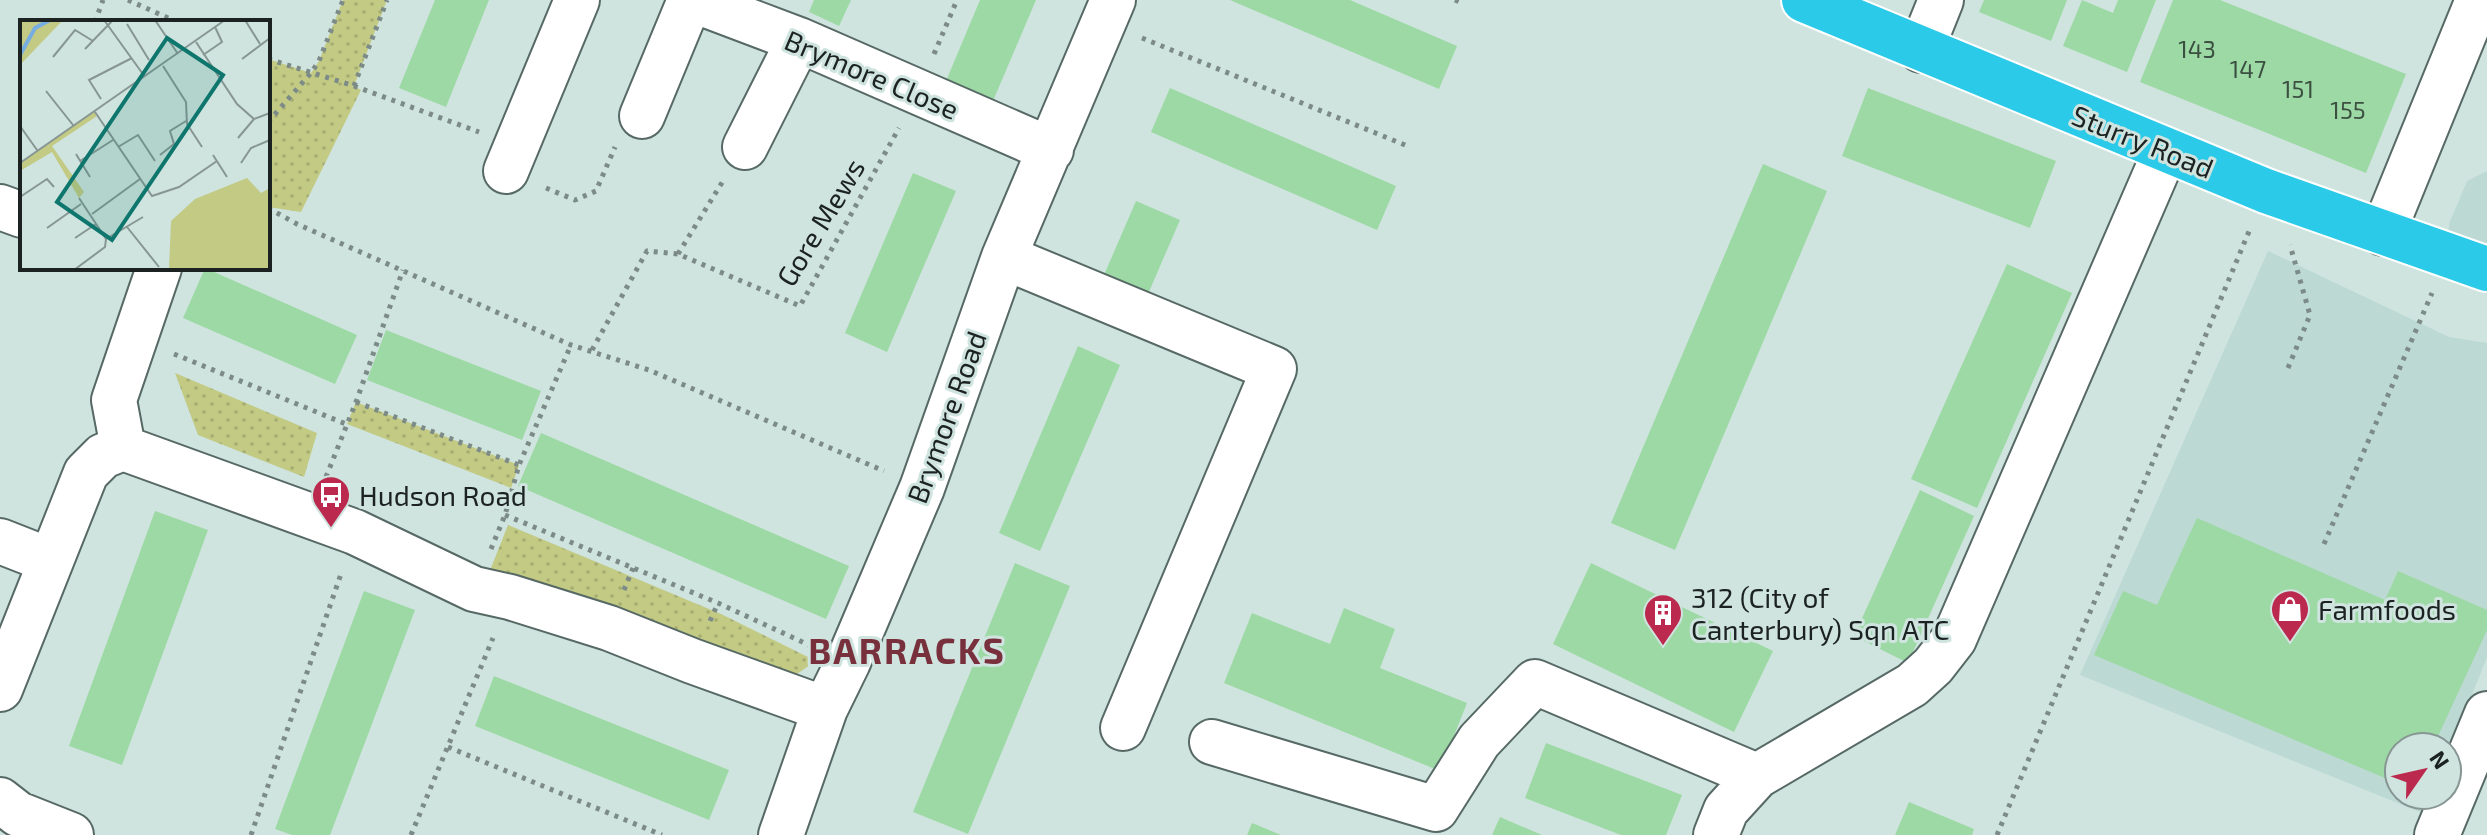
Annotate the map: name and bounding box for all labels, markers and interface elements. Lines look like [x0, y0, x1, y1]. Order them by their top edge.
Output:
inset map [20, 20, 270, 270]
street label: Brymore Close [780, 22, 964, 126]
house number: 143 [2178, 34, 2216, 63]
house number: 147 [2230, 54, 2266, 83]
house number: 151 [2282, 74, 2314, 103]
house number: 155 [2330, 95, 2366, 124]
street label: Sturry Road [2067, 97, 2219, 185]
street label: Gore Mews [769, 152, 871, 292]
street label: Brymore Road [899, 326, 993, 508]
bus stop icon: Hudson Road [310, 474, 352, 529]
place label: Hudson Road [359, 478, 527, 512]
place label: 312 (City of Canterbury) Sqn ATC [1691, 580, 1949, 646]
shop icon: Farmfoods [2269, 588, 2311, 643]
building icon: 312 (City of Canterbury) Sqn ATC [1642, 592, 1684, 647]
place label: Farmfoods [2318, 592, 2456, 626]
district label: BARRACKS [808, 628, 1006, 671]
north arrow [2383, 731, 2463, 811]
text: N [2425, 745, 2456, 773]

